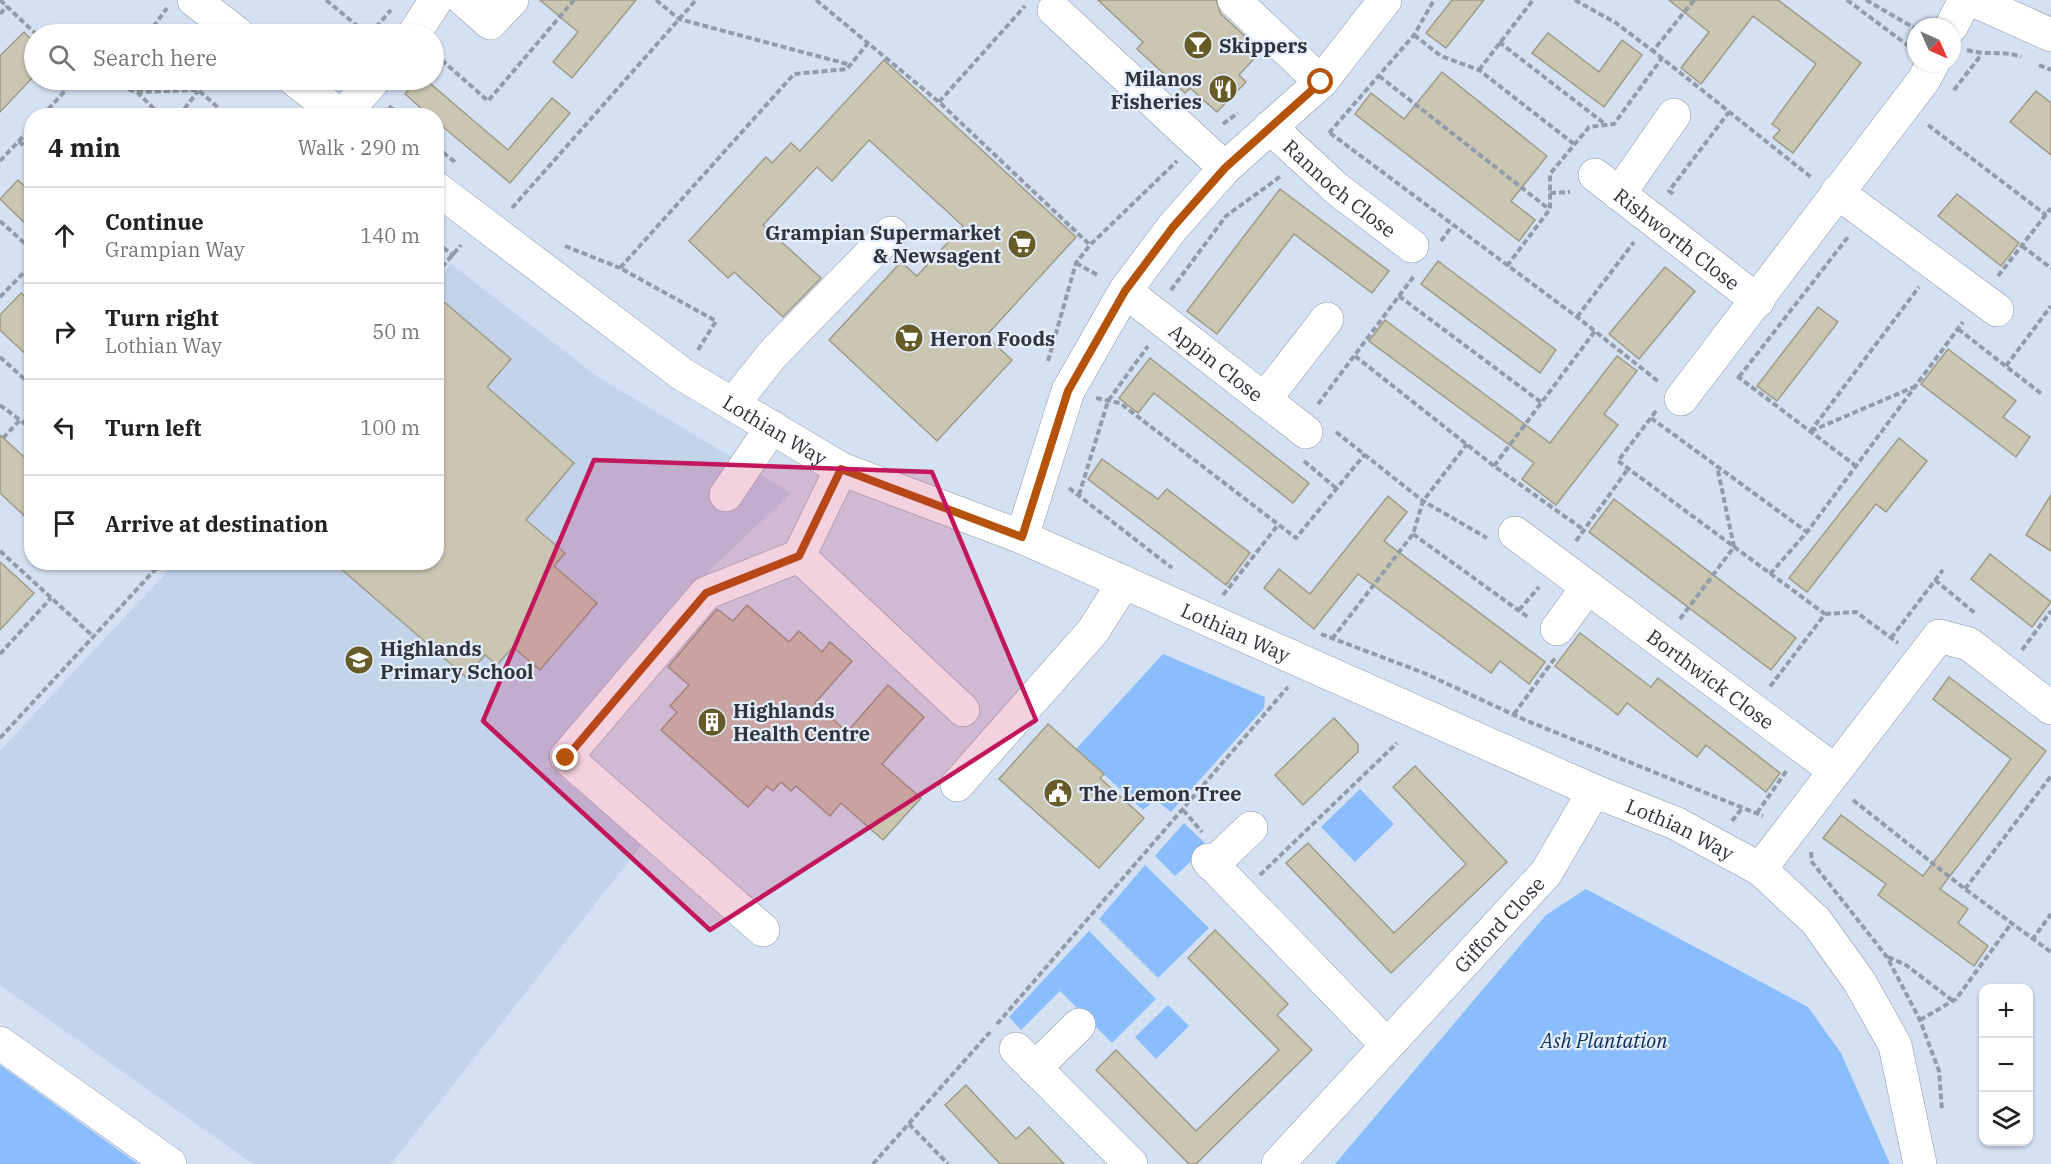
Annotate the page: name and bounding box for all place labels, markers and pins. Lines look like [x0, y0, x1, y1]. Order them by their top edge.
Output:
bar icon: Skippers [1182, 29, 1214, 61]
place label: Skippers [1219, 32, 1307, 59]
place label: Milanos Fisheries [1110, 65, 1202, 115]
restaurant icon: Milanos Fisheries [1207, 73, 1239, 105]
place label: Grampian Supermarket & Newsagent [765, 219, 1002, 269]
supermarket icon: Grampian Supermarket & Newsagent [1006, 228, 1038, 260]
supermarket icon: Heron Foods [893, 322, 925, 354]
place label: Heron Foods [930, 325, 1055, 352]
place label: Highlands Primary School [380, 635, 534, 685]
school or university icon: Highlands Primary School [343, 644, 375, 676]
place label: Highlands Health Centre [733, 697, 870, 747]
building icon: Highlands Health Centre [696, 706, 728, 738]
public building icon: The Lemon Tree [1042, 777, 1074, 809]
place label: The Lemon Tree [1079, 780, 1242, 807]

